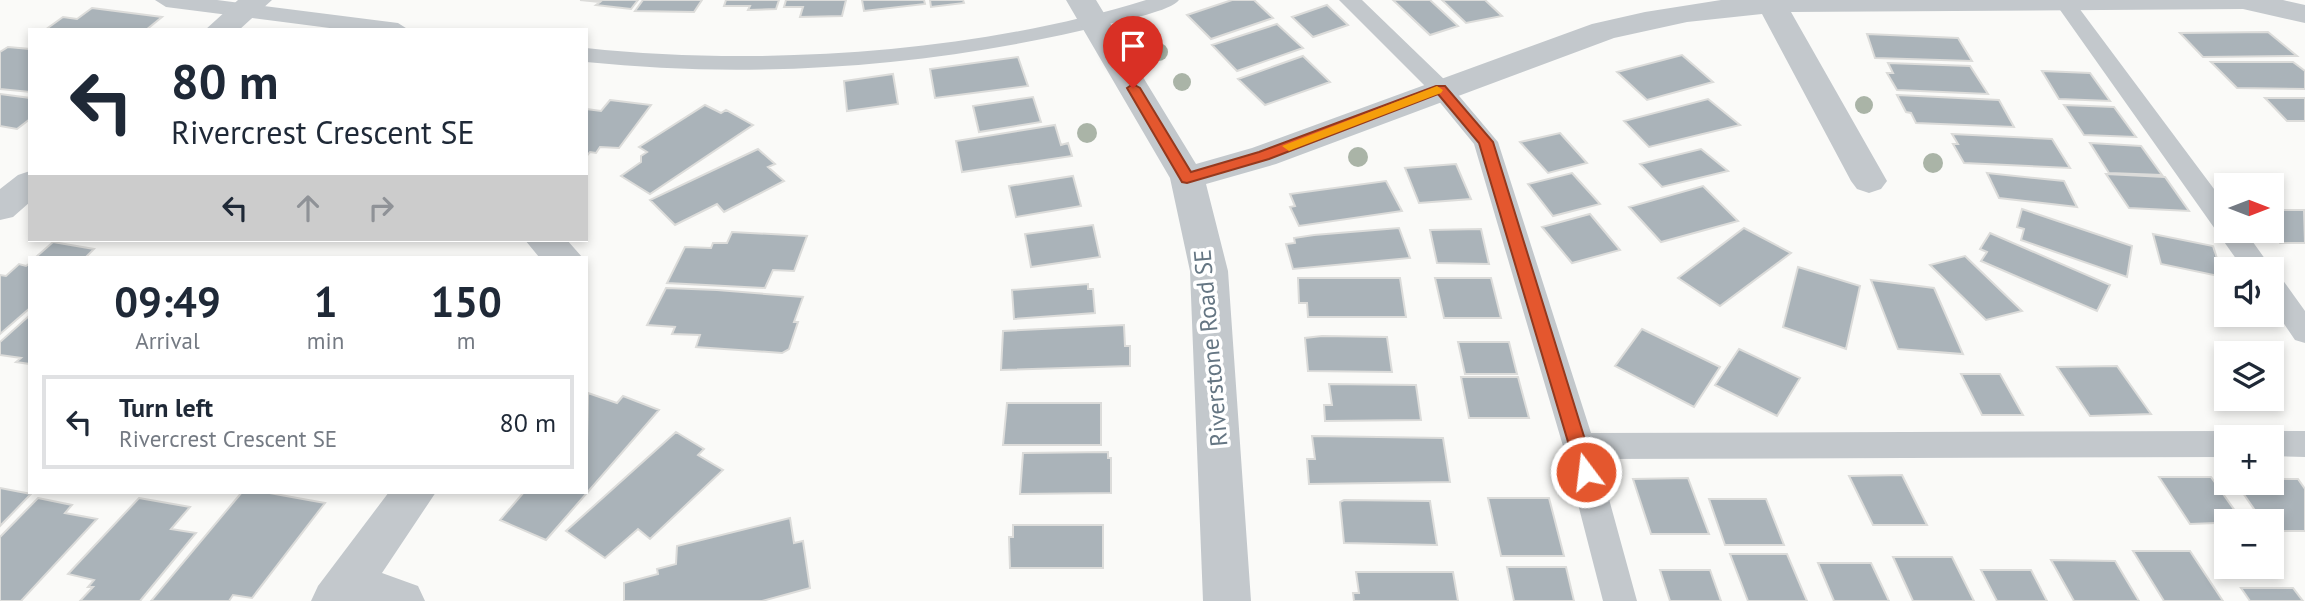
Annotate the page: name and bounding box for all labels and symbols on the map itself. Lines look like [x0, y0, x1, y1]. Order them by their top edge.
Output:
pin [1103, 16, 1163, 88]
north arrow [2214, 173, 2284, 243]
street label: Riverstone Road SE [1186, 248, 1235, 448]
position arrow [1549, 435, 1623, 509]

